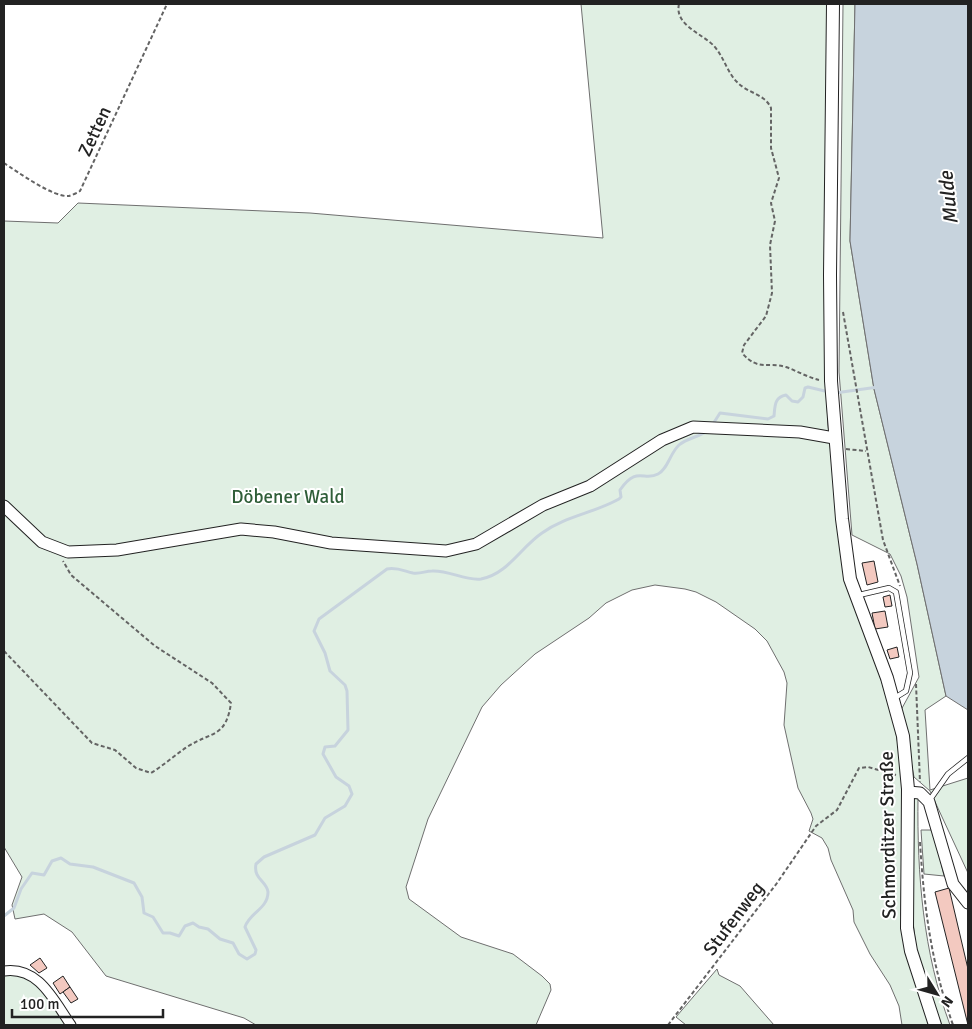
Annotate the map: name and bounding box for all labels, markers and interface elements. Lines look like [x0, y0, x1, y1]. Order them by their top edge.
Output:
street label: Zetten [73, 102, 117, 160]
water label: Mulde [933, 169, 964, 226]
park label: Döbener Wald [231, 485, 345, 509]
street label: Schmorditzer Straße [875, 751, 901, 919]
street label: Stufenweg [698, 877, 769, 960]
north arrow [912, 969, 962, 1019]
scale bar [12, 986, 164, 1018]
text: N [937, 993, 957, 1011]
text: 100 m [20, 995, 60, 1013]

